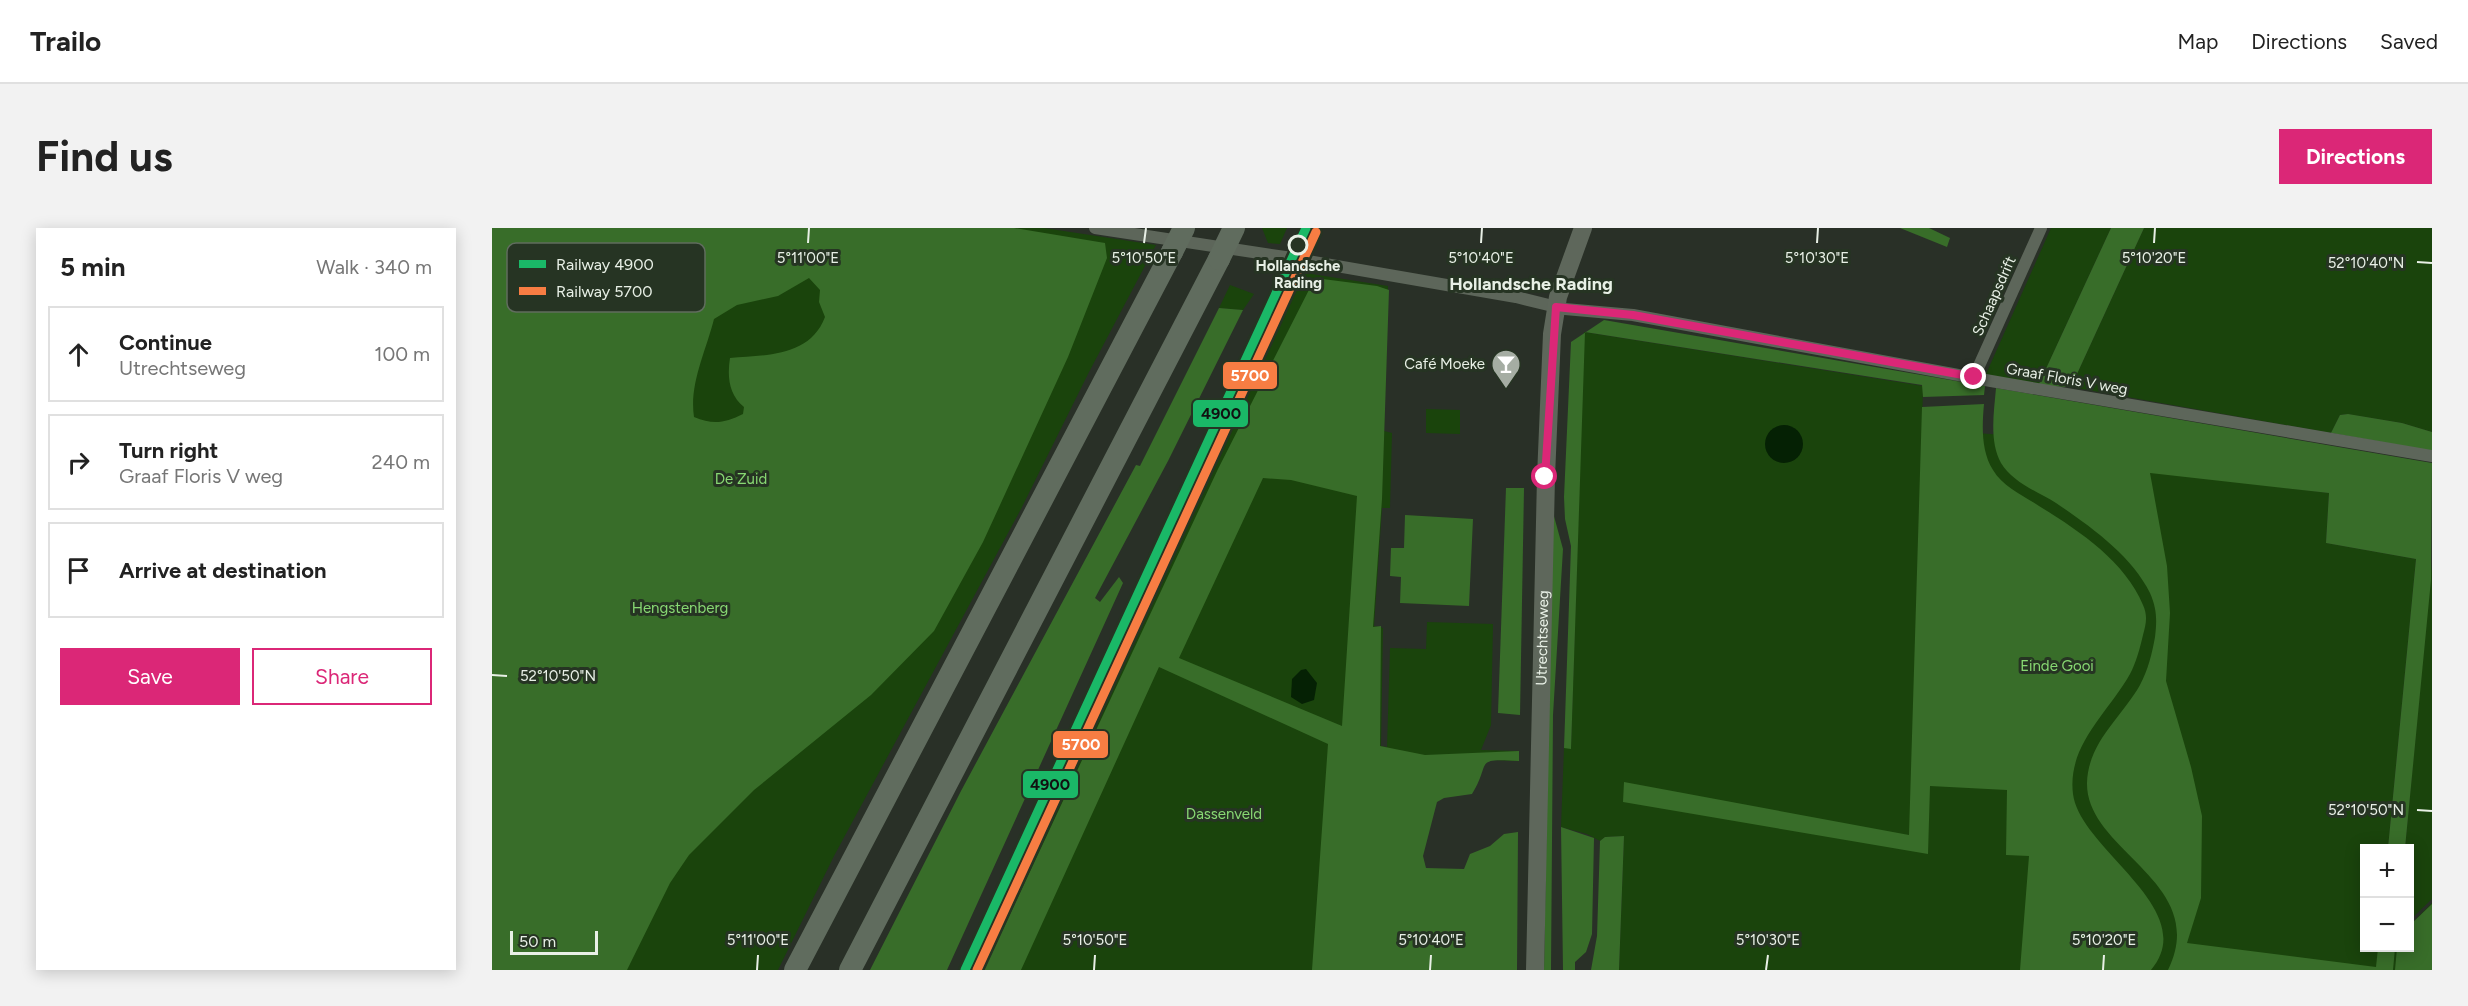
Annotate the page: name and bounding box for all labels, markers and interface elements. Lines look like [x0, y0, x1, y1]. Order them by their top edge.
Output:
text: Trailo [30, 24, 101, 58]
text: Map [2177, 29, 2218, 54]
text: Directions [2251, 29, 2347, 54]
text: Saved [2380, 29, 2438, 54]
button: Directions [2279, 129, 2432, 184]
text: Find us [36, 131, 173, 182]
marker: Hollandsche Rading [1288, 235, 1308, 255]
legend [507, 243, 705, 312]
text: 5°11'00"E [777, 249, 839, 267]
text: 5°10'50"E [1112, 249, 1176, 267]
text: 5°10'40"E [1448, 249, 1514, 267]
text: 5°10'30"E [1785, 249, 1849, 267]
text: 5°10'20"E [2122, 249, 2186, 267]
text: 5 min [60, 251, 126, 283]
street label: Schaapsdrift [1968, 253, 2020, 339]
text: 52°10'40"N [2328, 254, 2404, 272]
text: Walk · 340 m [316, 255, 432, 279]
text: Railway 4900 [556, 255, 654, 274]
place label: Hollandsche Rading [1256, 257, 1341, 292]
district label: Hollandsche Rading [1449, 273, 1613, 295]
text: Railway 5700 [556, 282, 652, 301]
text: Continue [119, 329, 212, 356]
icon: ahead [62, 338, 95, 371]
text: 100 m [374, 342, 430, 366]
bar icon: Café Moeke [1490, 348, 1522, 390]
place label: Café Moeke [1404, 355, 1485, 373]
text: Utrechtseweg [119, 356, 246, 380]
street label: Graaf Floris V weg [2005, 359, 2129, 399]
line badge: 5700 [1222, 361, 1278, 390]
route end [1960, 363, 1986, 389]
text: 5700 [1231, 366, 1269, 385]
line badge: 4900 [1192, 399, 1249, 428]
text: 4900 [1201, 404, 1241, 423]
text: Turn right [119, 437, 218, 464]
icon: right [62, 446, 95, 479]
text: 240 m [372, 450, 430, 474]
route start [1531, 463, 1557, 489]
text: Graaf Floris V weg [119, 464, 283, 488]
park label: De Zuid [715, 470, 767, 488]
icon: arrive [62, 554, 95, 587]
text: Arrive at destination [119, 557, 327, 584]
street label: Utrechtseweg [1532, 590, 1552, 686]
park label: Hengstenberg [632, 599, 728, 617]
button: Save [60, 648, 240, 705]
button: Share [252, 648, 432, 705]
park label: Einde Gooi [2020, 657, 2094, 675]
text: 52°10'50"N [520, 667, 596, 685]
line badge: 5700 [1052, 730, 1109, 759]
text: 5700 [1062, 735, 1100, 754]
line badge: 4900 [1022, 770, 1079, 799]
text: 4900 [1030, 775, 1070, 794]
text: 52°10'50"N [2328, 801, 2404, 819]
park label: Dassenveld [1186, 805, 1262, 823]
map controls [2360, 844, 2414, 952]
button: + [2360, 844, 2414, 898]
button: − [2360, 898, 2414, 952]
scale bar [510, 928, 598, 956]
text: 5°11'00"E [727, 931, 789, 949]
text: 5°10'50"E [1063, 931, 1127, 949]
text: 5°10'40"E [1398, 931, 1464, 949]
text: 5°10'30"E [1736, 931, 1800, 949]
text: 5°10'20"E [2072, 931, 2136, 949]
text: 50 m [519, 932, 556, 951]

